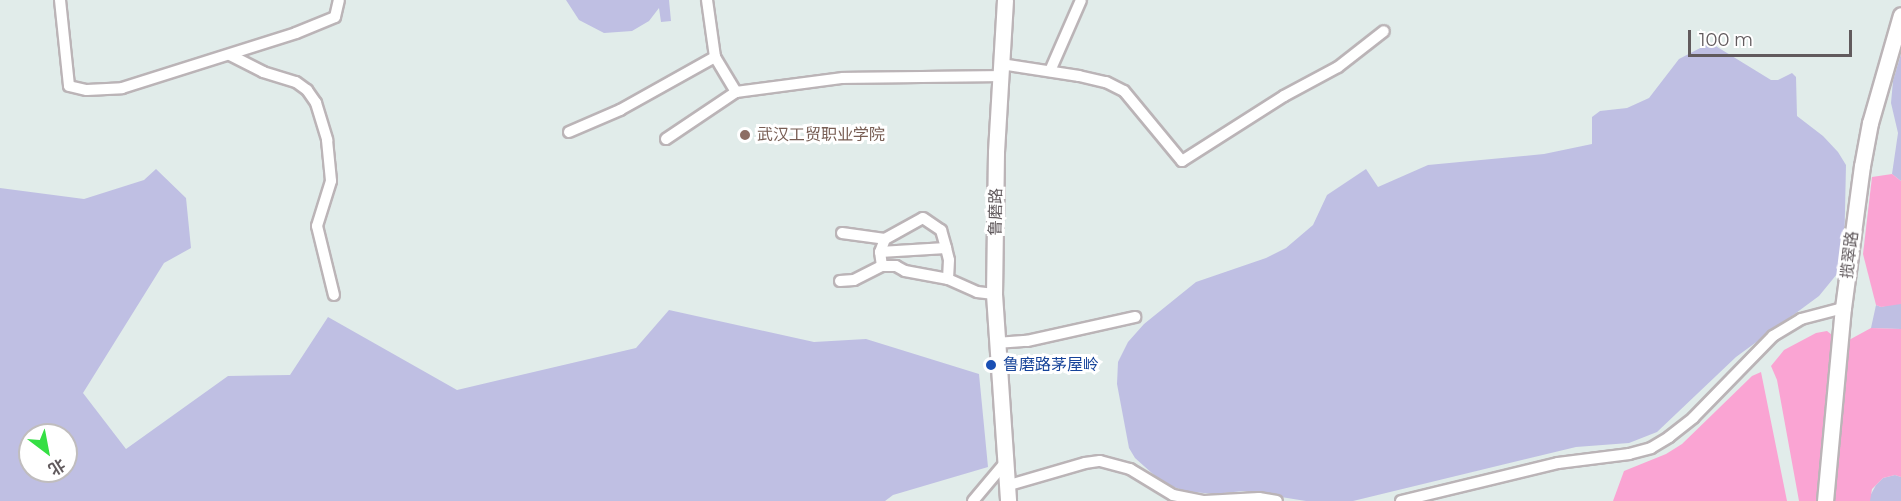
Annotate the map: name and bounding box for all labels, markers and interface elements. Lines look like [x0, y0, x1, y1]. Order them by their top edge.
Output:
scale bar [1691, 18, 1854, 56]
text: 100 m [1699, 29, 1753, 51]
place label: 武汉工贸职业学院 [757, 125, 885, 145]
marker: 武汉工贸职业学院 [738, 128, 752, 142]
street label: 鲁磨路 [986, 188, 1006, 236]
street label: 揽翠路 [1838, 230, 1862, 280]
place label: 鲁磨路茅屋岭 [1003, 355, 1099, 375]
marker: 鲁磨路茅屋岭 [984, 358, 998, 372]
north arrow [18, 423, 78, 483]
text: 北 [45, 455, 69, 479]

